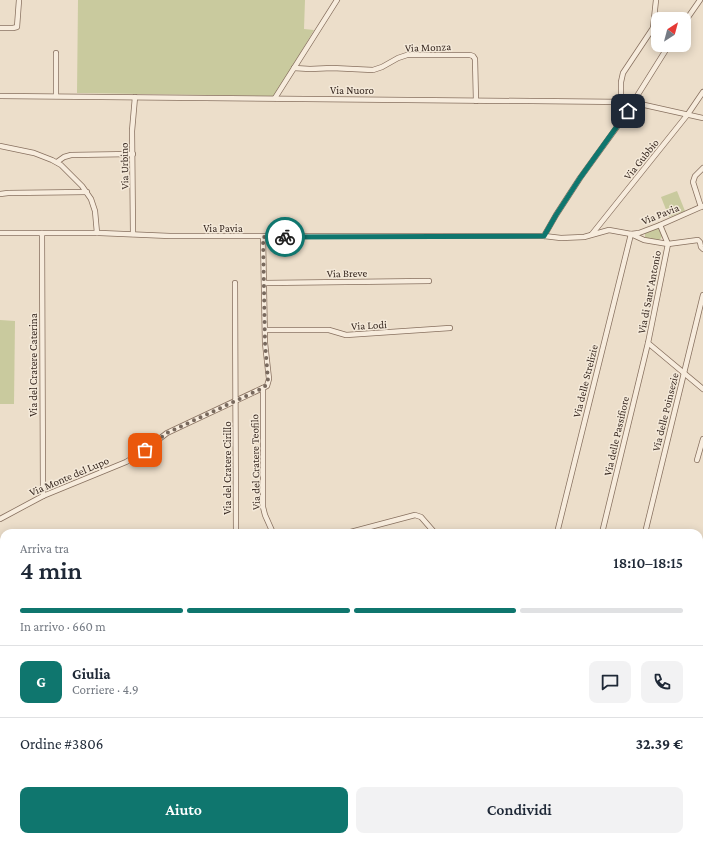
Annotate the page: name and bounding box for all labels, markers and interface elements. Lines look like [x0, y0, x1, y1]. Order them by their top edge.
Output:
north arrow [651, 12, 691, 52]
map controls [651, 12, 691, 52]
street label: Via Monza [405, 40, 451, 54]
street label: Via Nuoro [330, 84, 374, 96]
pin [611, 94, 645, 128]
icon: home [617, 100, 639, 122]
street label: Via Gubbio [621, 136, 661, 182]
street label: Via Urbino [118, 142, 130, 190]
street label: Via Pavia [639, 201, 681, 227]
courier [265, 217, 305, 257]
street label: Via Pavia [203, 222, 243, 234]
icon: bike [274, 226, 296, 248]
street label: Via di Sant'Antonio [635, 249, 663, 335]
street label: Via Breve [327, 267, 367, 279]
street label: Via del Cratere Caterina [27, 313, 39, 417]
street label: Via Lodi [351, 318, 387, 332]
street label: Via delle Strelizie [570, 343, 600, 419]
street label: Via delle Poinsezie [649, 371, 681, 453]
street label: Via delle Passifiore [601, 395, 631, 477]
street label: Via del Cratere Teofilo [248, 413, 262, 510]
street label: Via del Cratere Cirillo [221, 421, 233, 515]
pin [128, 433, 162, 467]
icon: bag [134, 439, 156, 461]
street label: Via Monte del Lupo [27, 454, 111, 499]
text: Arriva tra [20, 541, 69, 556]
text: 18:10–18:15 [613, 555, 683, 571]
text: 4 min [20, 556, 82, 585]
text: In arrivo · 660 m [20, 619, 106, 634]
button: chat [589, 661, 631, 703]
button: phone [641, 661, 683, 703]
text: Giulia [72, 666, 111, 682]
text: G [36, 674, 46, 690]
text: Corriere · 4.9 [72, 682, 139, 697]
text: Ordine #3806 [20, 736, 103, 752]
text: 32.39 € [636, 736, 683, 752]
button: Aiuto [20, 787, 348, 833]
button: Condividi [356, 787, 683, 833]

